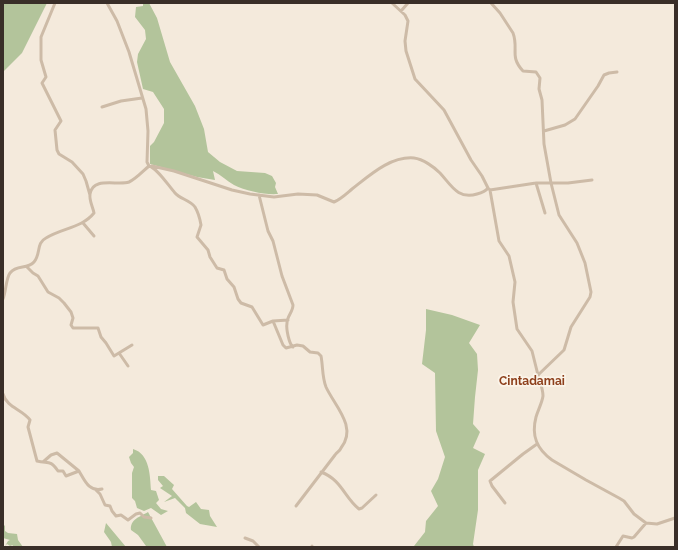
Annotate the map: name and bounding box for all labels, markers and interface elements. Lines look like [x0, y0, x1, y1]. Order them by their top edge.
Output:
district label: Cintadamai [499, 374, 565, 388]

